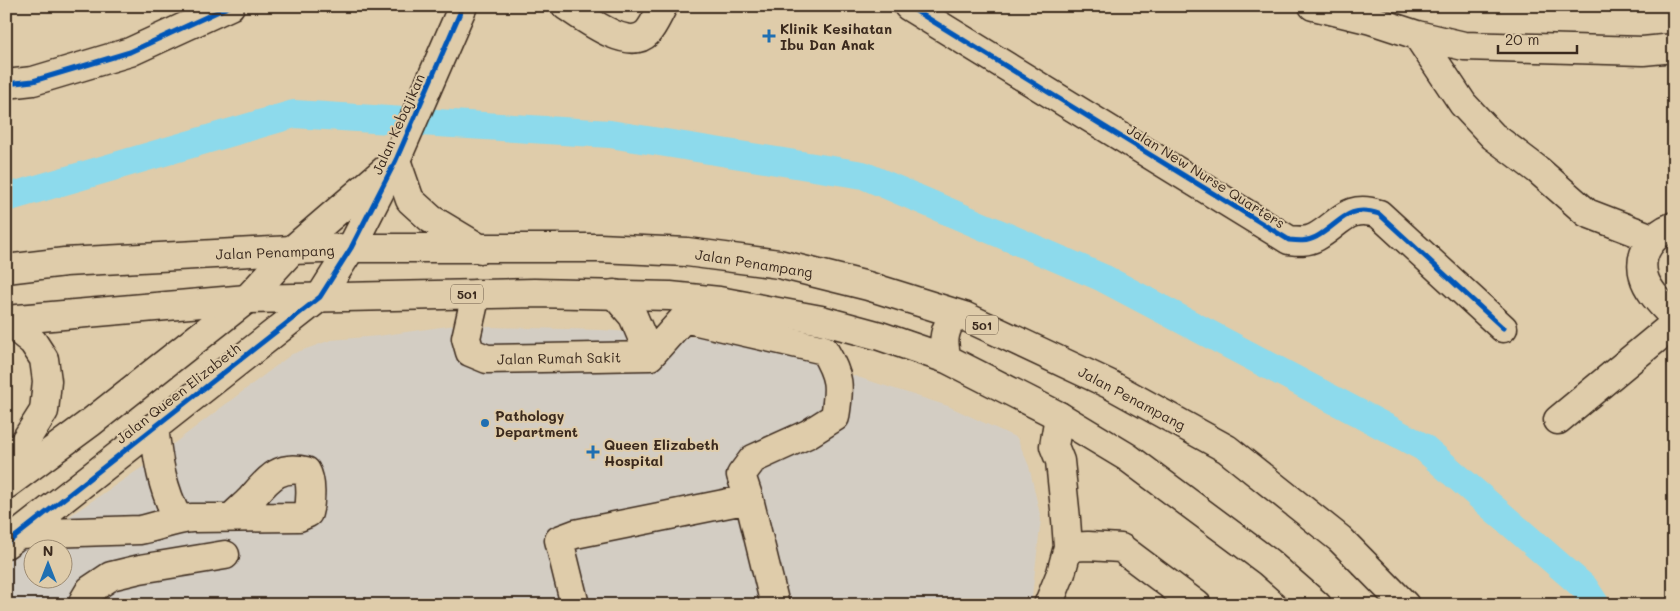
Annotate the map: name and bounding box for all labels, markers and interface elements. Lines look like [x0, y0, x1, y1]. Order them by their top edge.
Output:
place label: Klinik Kesihatan Ibu Dan Anak [780, 19, 892, 54]
scale bar [1498, 22, 1576, 54]
marker: Klinik Kesihatan Ibu Dan Anak [762, 29, 776, 43]
text: 20 m [1505, 29, 1539, 49]
street label: Jalan Kebajikan [367, 71, 429, 177]
street label: Jalan New Nurse Quarters [1123, 119, 1289, 233]
street label: Jalan Penampang [215, 240, 335, 264]
street label: Jalan Penampang [694, 244, 814, 282]
road number: 501 [451, 284, 483, 304]
road number: 501 [966, 316, 998, 334]
street label: Jalan Queen Elizabeth [112, 338, 244, 448]
street label: Jalan Rumah Sakit [497, 347, 621, 369]
street label: Jalan Penampang [1075, 362, 1189, 434]
place label: Pathology Department [495, 406, 578, 441]
marker: Pathology Department [479, 417, 491, 429]
place label: Queen Elizabeth Hospital [604, 435, 719, 470]
marker: Queen Elizabeth Hospital [586, 445, 600, 459]
north arrow [22, 538, 72, 588]
text: N [43, 541, 53, 560]

